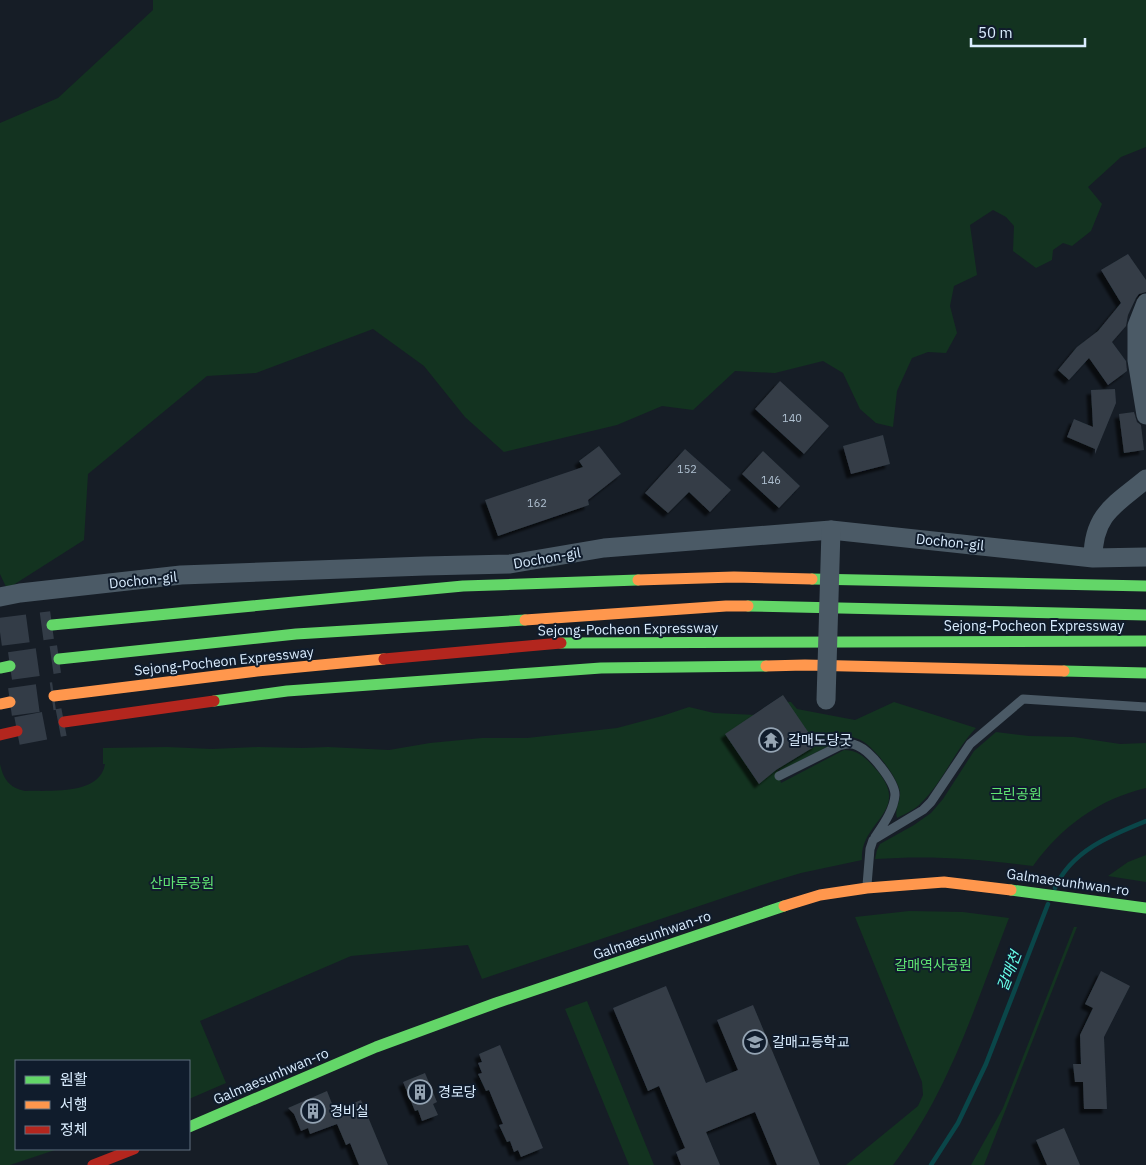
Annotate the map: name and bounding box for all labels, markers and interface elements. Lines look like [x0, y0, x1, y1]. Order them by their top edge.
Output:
scale bar [971, 15, 1085, 47]
text: 50 m [978, 23, 1013, 42]
house number: 140 [782, 411, 802, 425]
house number: 152 [677, 462, 697, 476]
house number: 146 [761, 473, 781, 487]
house number: 162 [527, 496, 547, 510]
street label: Dochon-gil [915, 529, 985, 555]
street label: Dochon-gil [512, 543, 582, 573]
street label: Dochon-gil [108, 567, 178, 593]
street label: Sejong-Pocheon Expressway [944, 617, 1124, 635]
street label: Sejong-Pocheon Expressway [538, 618, 718, 640]
street label: Sejong-Pocheon Expressway [133, 643, 315, 679]
temple icon: 갈매도당굿 [758, 727, 784, 753]
place label: 갈매도당굿 [788, 731, 853, 749]
park label: 근린공원 [990, 785, 1042, 803]
street label: Galmaesunhwan-ro [1006, 864, 1131, 900]
park label: 산마루공원 [150, 874, 214, 892]
street label: Galmaesunhwan-ro [591, 906, 713, 964]
water label: 갈매천 [993, 946, 1026, 994]
park label: 갈매역사공원 [894, 956, 972, 974]
school or university icon: 갈매고등학교 [742, 1029, 768, 1055]
place label: 갈매고등학교 [772, 1033, 849, 1051]
street label: Galmaesunhwan-ro [211, 1044, 332, 1108]
legend [15, 1060, 190, 1150]
text: 원활 [60, 1070, 88, 1089]
building icon: 경로당 [407, 1079, 433, 1105]
place label: 경로당 [438, 1083, 477, 1101]
text: 서행 [60, 1095, 88, 1114]
building icon: 경비실 [300, 1098, 326, 1124]
place label: 경비실 [330, 1102, 369, 1120]
text: 정체 [60, 1120, 88, 1139]

